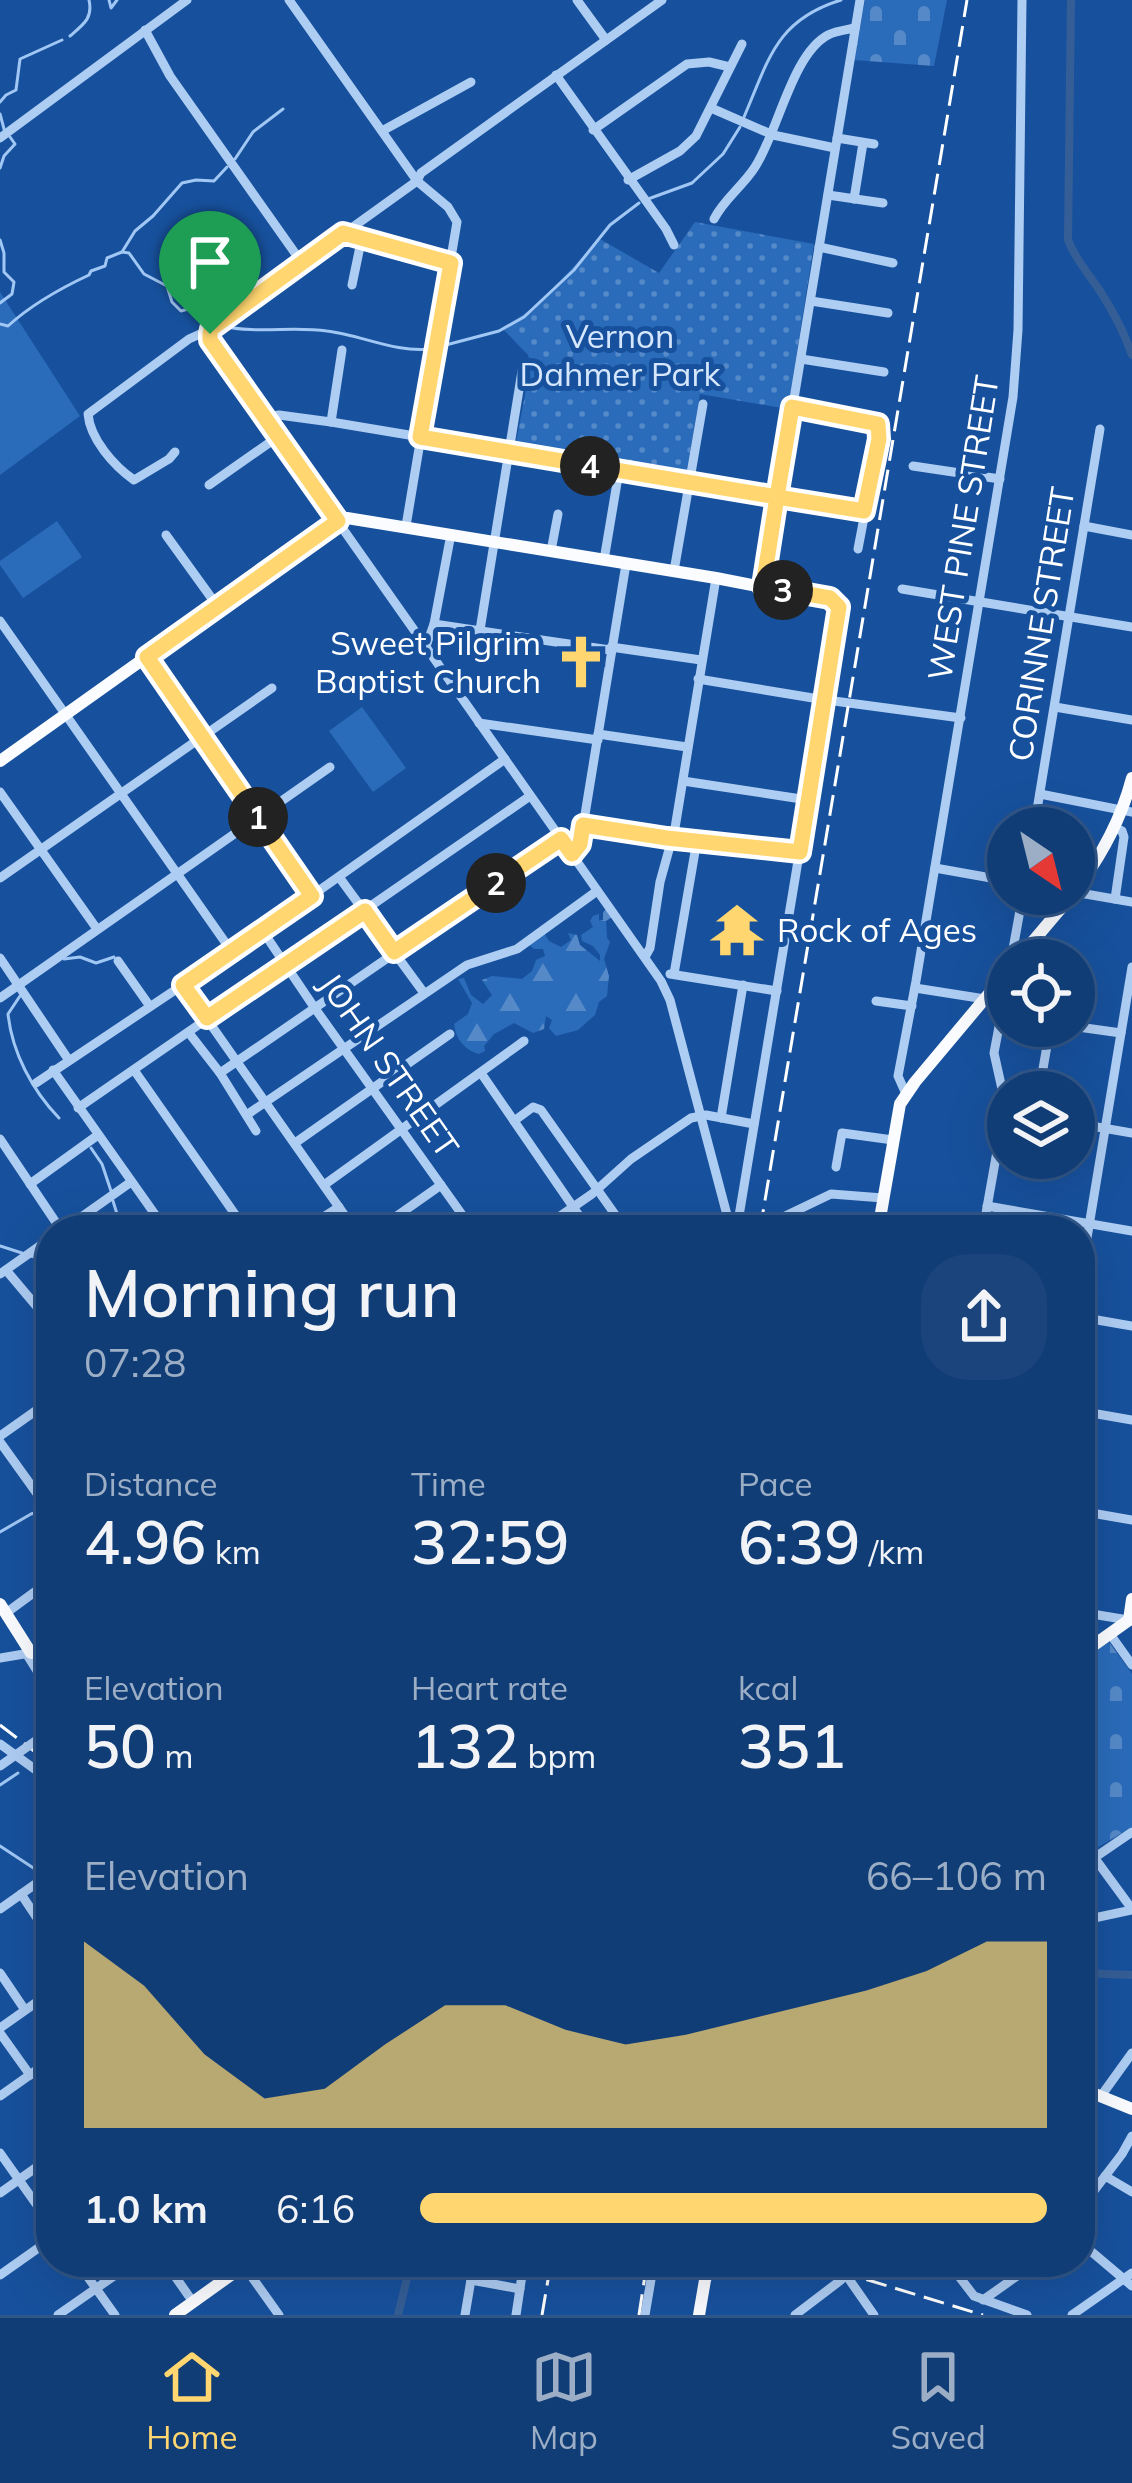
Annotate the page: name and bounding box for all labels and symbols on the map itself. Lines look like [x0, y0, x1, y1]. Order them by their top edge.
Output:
pin [159, 211, 261, 334]
park label: Vernon Dahmer Park [520, 315, 721, 394]
street label: WEST PINE STREET [918, 372, 1007, 683]
pin: 4 [560, 436, 620, 496]
street label: CORINNE STREET [999, 484, 1082, 764]
pin: 3 [753, 560, 813, 620]
place label: Sweet Pilgrim Baptist Church [315, 622, 541, 701]
church icon: Sweet Pilgrim Baptist Church [552, 633, 610, 691]
pin: 1 [228, 787, 288, 847]
north arrow [987, 807, 1095, 915]
pin: 2 [466, 853, 526, 913]
temple icon: Rock of Ages [708, 901, 766, 959]
place label: Rock of Ages [777, 909, 977, 950]
street label: JOHN STREET [311, 964, 468, 1165]

